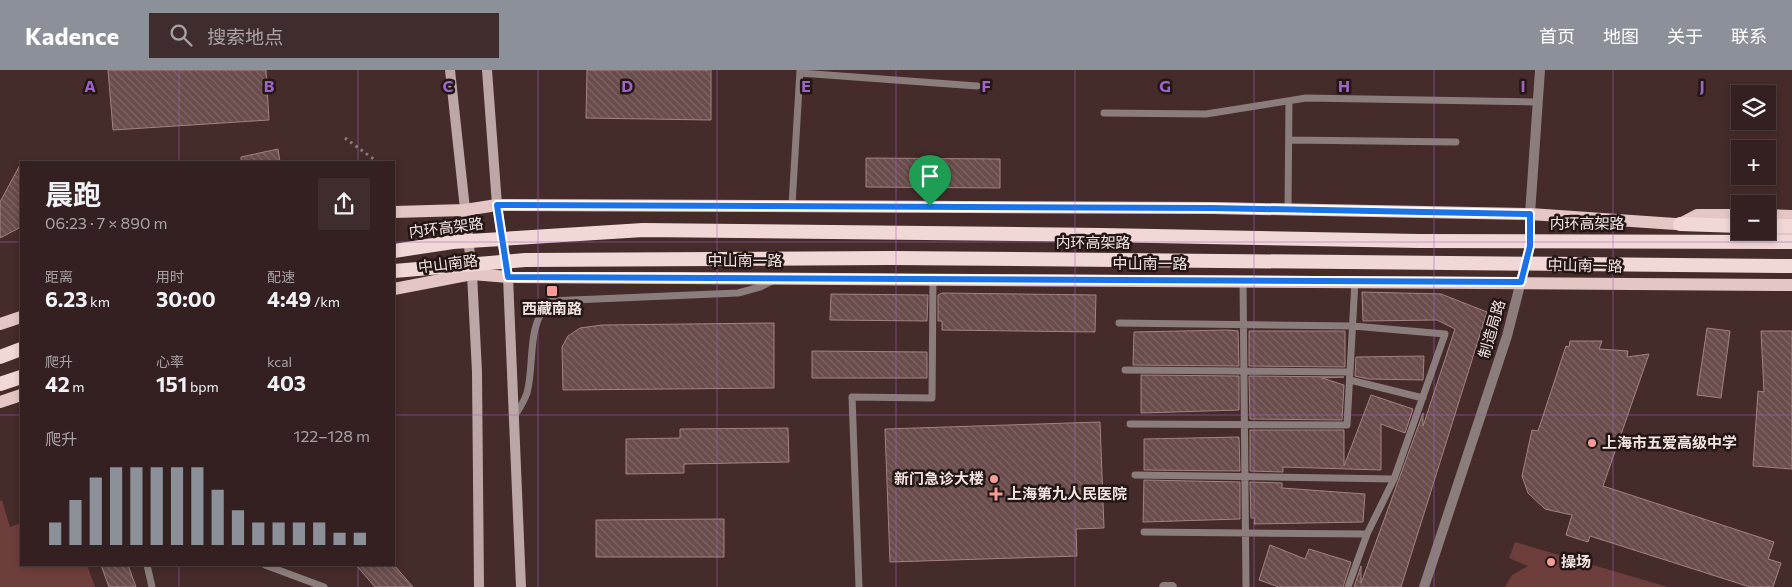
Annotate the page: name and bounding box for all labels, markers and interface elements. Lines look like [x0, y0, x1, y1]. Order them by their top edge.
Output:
search box [149, 13, 499, 58]
text: Kadence [25, 21, 119, 50]
icon: search [167, 21, 195, 49]
text: 搜索地点 [207, 25, 283, 48]
text: 首页 [1539, 25, 1575, 47]
text: 地图 [1603, 25, 1639, 47]
text: 关于 [1667, 25, 1703, 47]
text: 联系 [1731, 25, 1767, 47]
text: A [84, 76, 96, 95]
text: B [264, 76, 275, 95]
text: C [443, 76, 454, 95]
text: D [621, 76, 633, 95]
text: E [801, 76, 811, 95]
text: F [981, 76, 991, 95]
text: G [1159, 76, 1171, 95]
text: H [1338, 76, 1350, 95]
text: I [1520, 76, 1526, 95]
text: J [1699, 76, 1705, 95]
map controls [1731, 85, 1776, 240]
button: layers [1731, 85, 1776, 130]
button: + [1731, 140, 1776, 185]
pin [909, 155, 951, 206]
icon: arrive [916, 162, 944, 190]
text: 晨跑 [45, 177, 101, 211]
button: share [318, 178, 370, 230]
button: − [1731, 195, 1776, 240]
text: 06:23 · 7 × 890 m [45, 213, 167, 232]
street label: 内环高架路 [408, 214, 484, 241]
street label: 内环高架路 [1549, 214, 1625, 232]
street label: 内环高架路 [1055, 233, 1131, 251]
street label: 中山南路 [417, 250, 479, 276]
street label: 中山南一路 [707, 251, 783, 269]
street label: 中山南一路 [1112, 254, 1188, 272]
street label: 中山南一路 [1547, 255, 1623, 275]
text: 距离 [45, 268, 73, 285]
text: 用时 [156, 268, 184, 285]
text: 配速 [267, 268, 295, 285]
marker: 西藏南路 [545, 284, 559, 298]
text: 6.23 [45, 286, 87, 311]
text: 30:00 [156, 286, 216, 311]
text: 4:49 [267, 286, 311, 311]
text: km [87, 293, 110, 310]
text: /km [311, 293, 340, 310]
street label: 制造局路 [1474, 297, 1508, 360]
place label: 西藏南路 [522, 299, 582, 317]
text: 爬升 [45, 353, 73, 370]
text: 心率 [156, 353, 184, 370]
text: kcal [267, 353, 292, 370]
text: 403 [267, 370, 306, 395]
text: 42 [45, 371, 70, 396]
text: 151 [156, 371, 187, 396]
text: m [70, 378, 85, 395]
text: bpm [187, 378, 219, 395]
text: 122–128 m [294, 426, 370, 445]
text: 爬升 [45, 429, 77, 448]
place label: 上海市五爱高级中学 [1602, 433, 1737, 451]
marker: 上海市五爱高级中学 [1586, 437, 1598, 449]
place label: 新门急诊大楼 [894, 469, 984, 487]
marker: 新门急诊大楼 [988, 473, 1000, 485]
place label: 上海第九人民医院 [1007, 484, 1127, 502]
marker: 上海第九人民医院 [989, 487, 1003, 501]
place label: 操场 [1561, 552, 1591, 570]
marker: 操场 [1545, 556, 1557, 568]

